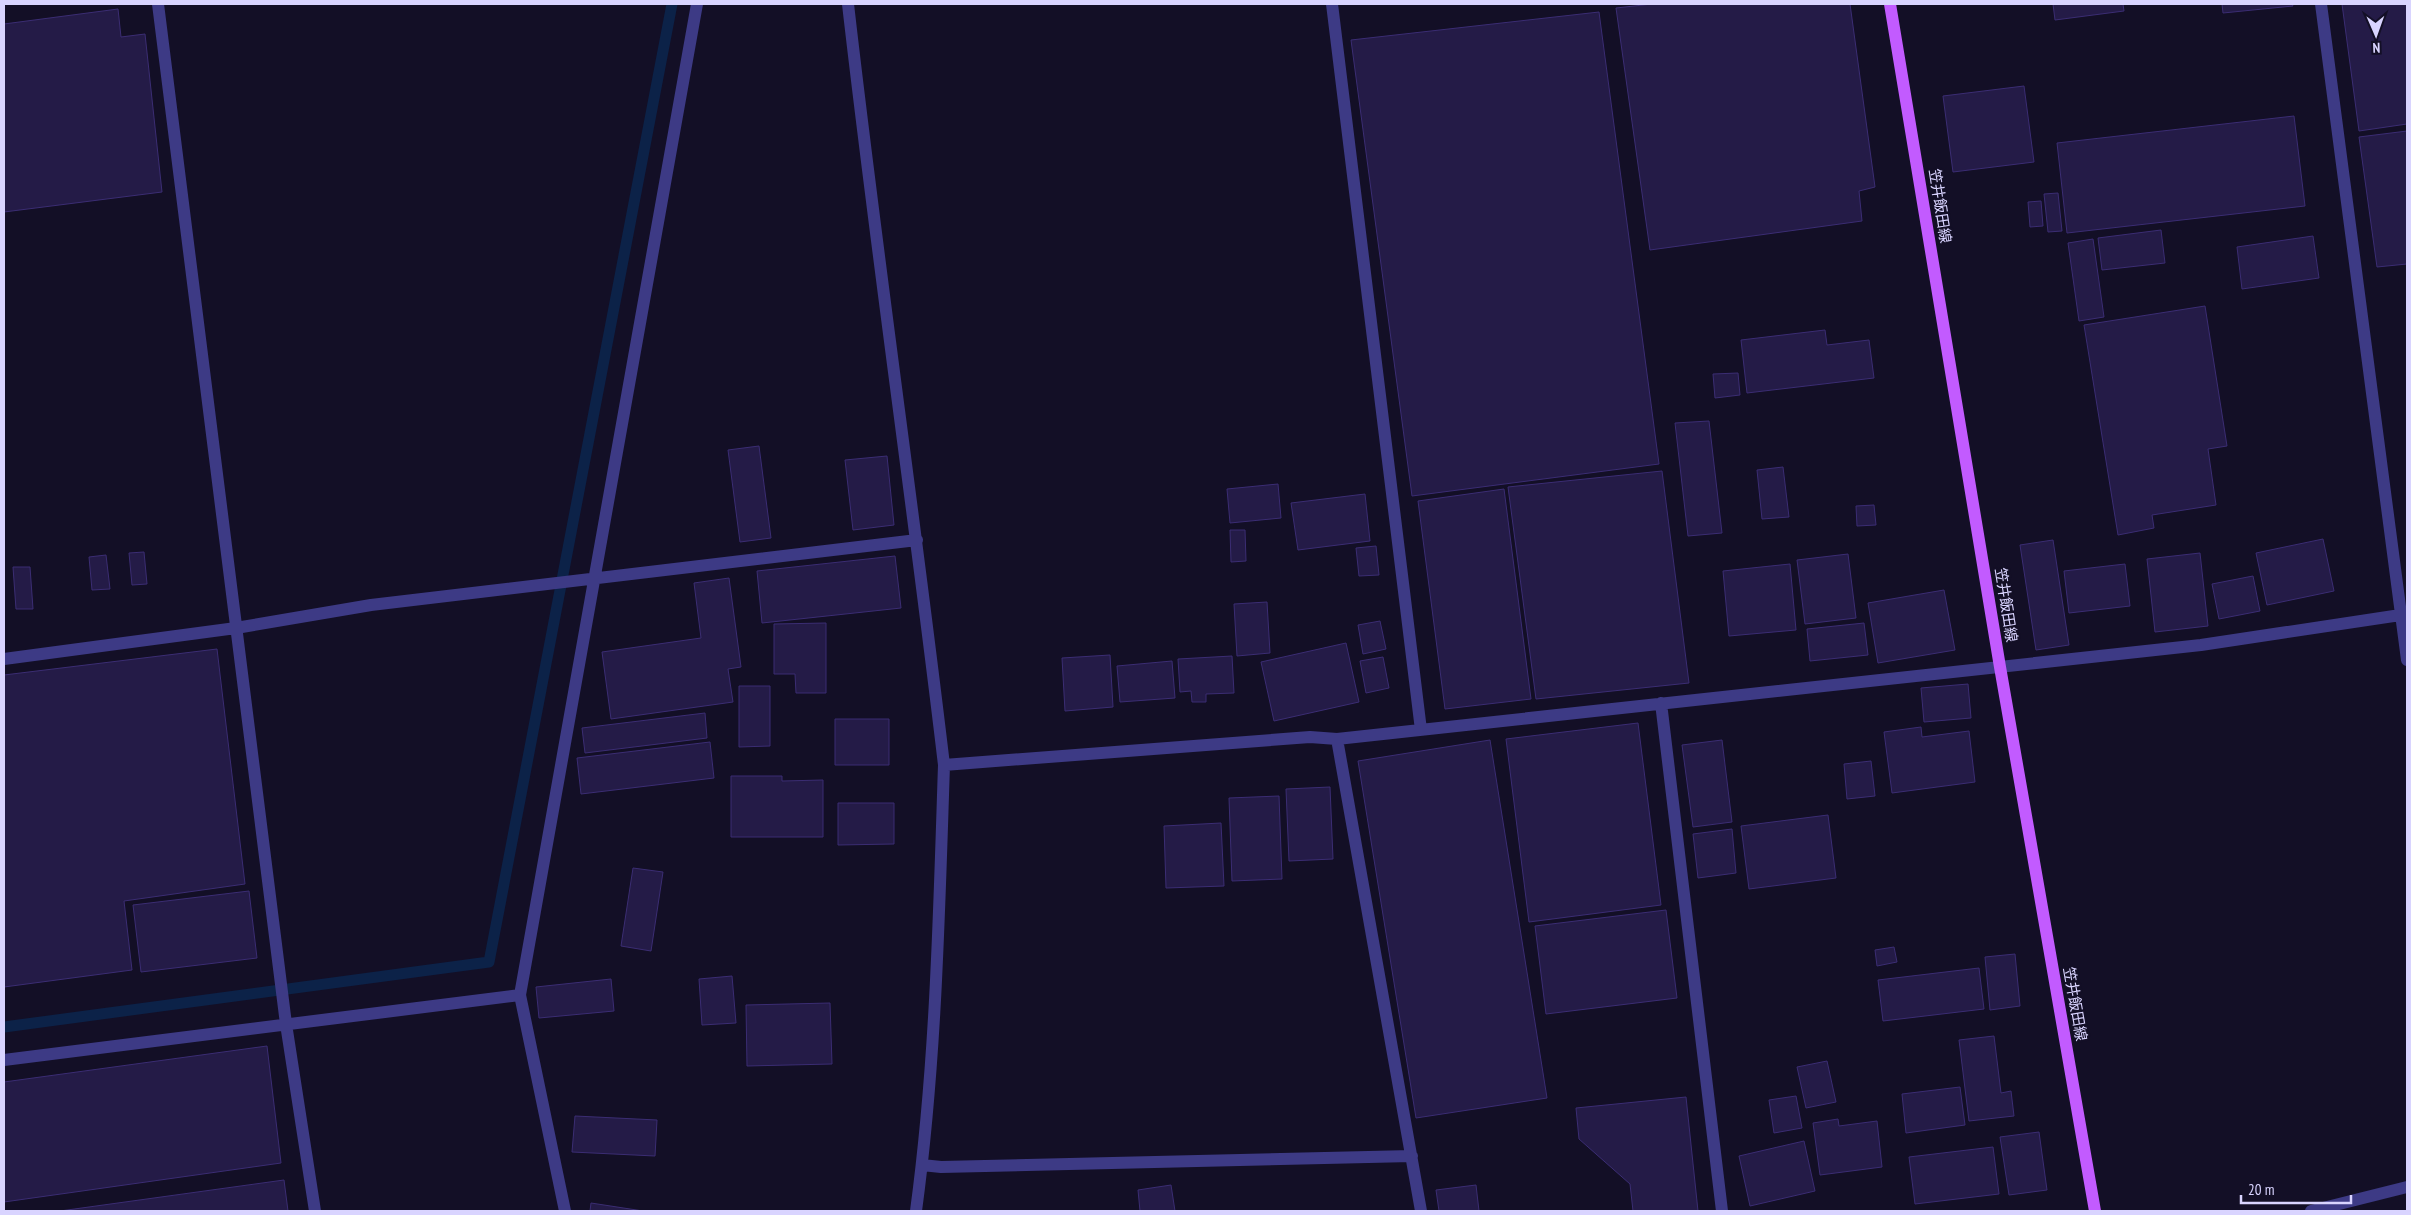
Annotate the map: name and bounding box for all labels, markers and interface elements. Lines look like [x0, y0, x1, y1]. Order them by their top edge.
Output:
north arrow [2351, 10, 2401, 60]
text: N [2372, 39, 2381, 57]
street label: 笠井飯田線 [1925, 167, 1956, 244]
street label: 笠井飯田線 [1991, 566, 2022, 643]
street label: 笠井飯田線 [2060, 965, 2091, 1043]
scale bar [2241, 1172, 2351, 1204]
text: 20 m [2248, 1180, 2274, 1199]

